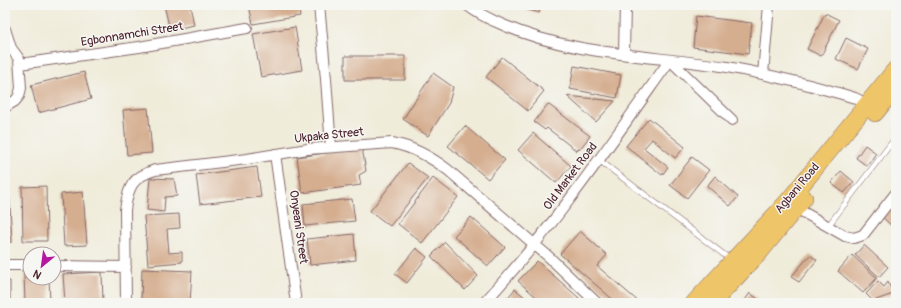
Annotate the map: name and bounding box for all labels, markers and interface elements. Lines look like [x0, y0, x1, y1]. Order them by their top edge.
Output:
street label: Egbonnamchi Street [80, 19, 184, 50]
street label: Ukpaka Street [293, 124, 365, 147]
street label: Old Market Road [540, 139, 601, 213]
street label: Agbani Road [772, 160, 823, 217]
street label: Onyeani Street [286, 189, 311, 265]
north arrow [22, 246, 62, 286]
text: N [30, 267, 44, 282]

